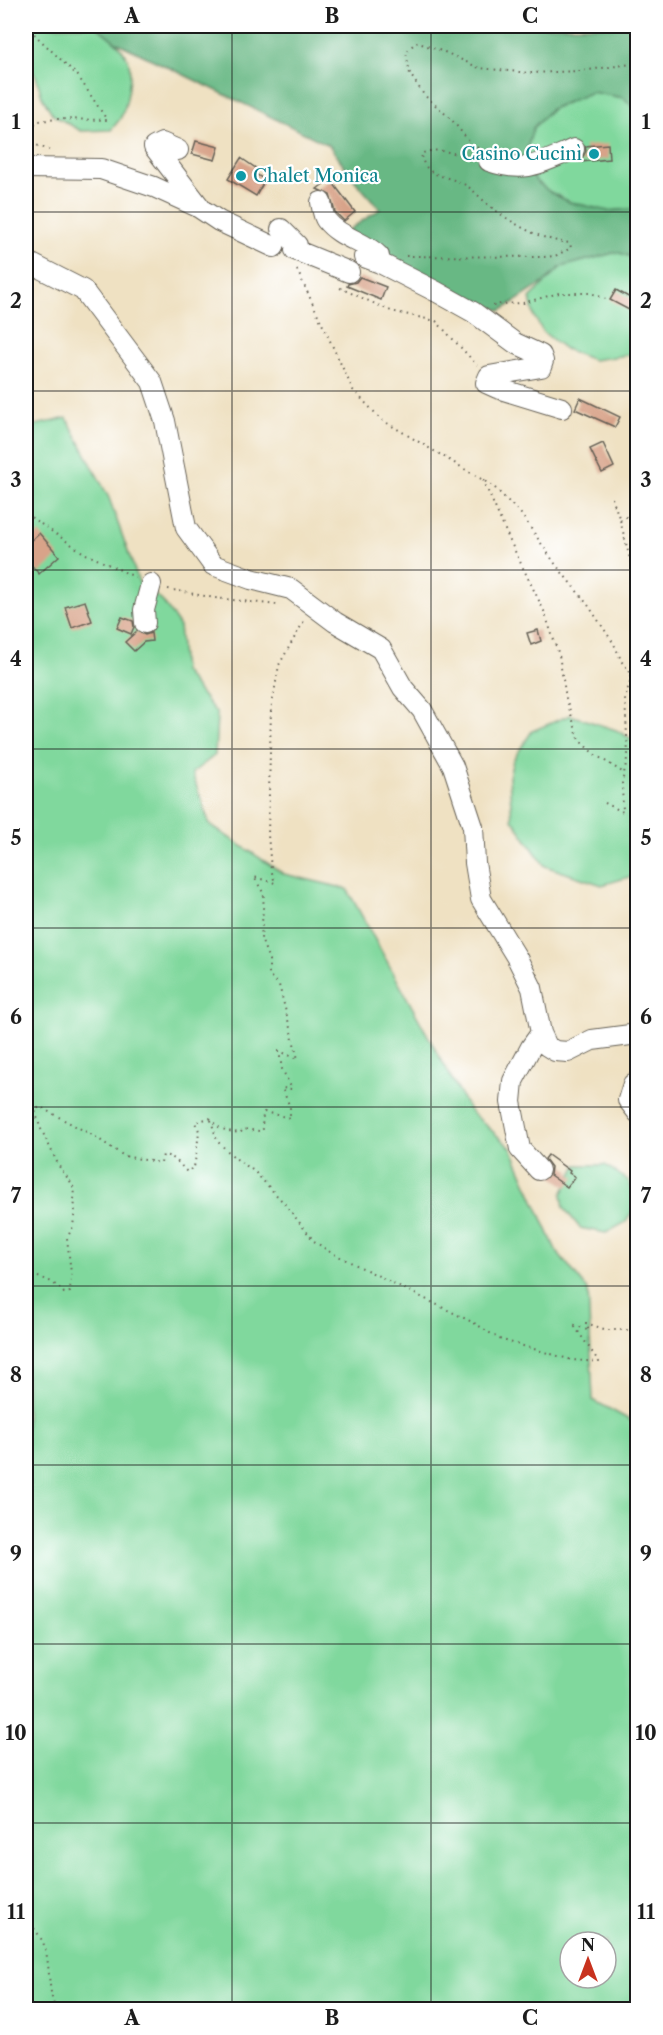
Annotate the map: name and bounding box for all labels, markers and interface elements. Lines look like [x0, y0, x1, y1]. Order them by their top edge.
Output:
text: A [123, 4, 140, 28]
text: B [325, 4, 340, 28]
text: C [522, 4, 538, 28]
text: 1 [12, 110, 21, 134]
text: 1 [642, 110, 651, 134]
place label: Casino Cucinì [462, 143, 583, 165]
marker: Casino Cucinì [587, 147, 601, 161]
place label: Chalet Monica [253, 165, 379, 187]
marker: Chalet Monica [234, 169, 248, 183]
text: 2 [10, 289, 22, 313]
text: 2 [640, 289, 652, 313]
text: 3 [10, 468, 22, 492]
text: 3 [640, 468, 652, 492]
text: 4 [10, 647, 22, 671]
text: 4 [640, 647, 652, 671]
text: 5 [10, 826, 22, 850]
text: 5 [640, 826, 652, 850]
text: 6 [10, 1005, 22, 1029]
text: 6 [640, 1005, 652, 1029]
text: 7 [11, 1184, 22, 1208]
text: 7 [641, 1184, 652, 1208]
text: 8 [10, 1363, 22, 1387]
text: 8 [640, 1363, 652, 1387]
text: 9 [10, 1542, 22, 1566]
text: 9 [640, 1542, 652, 1566]
text: 10 [5, 1721, 27, 1745]
text: 10 [635, 1721, 657, 1745]
text: 11 [7, 1900, 25, 1924]
text: 11 [637, 1900, 655, 1924]
north arrow [558, 1930, 618, 1990]
text: N [581, 1935, 595, 1955]
text: A [123, 2006, 140, 2030]
text: B [325, 2006, 340, 2030]
text: C [522, 2006, 538, 2030]

